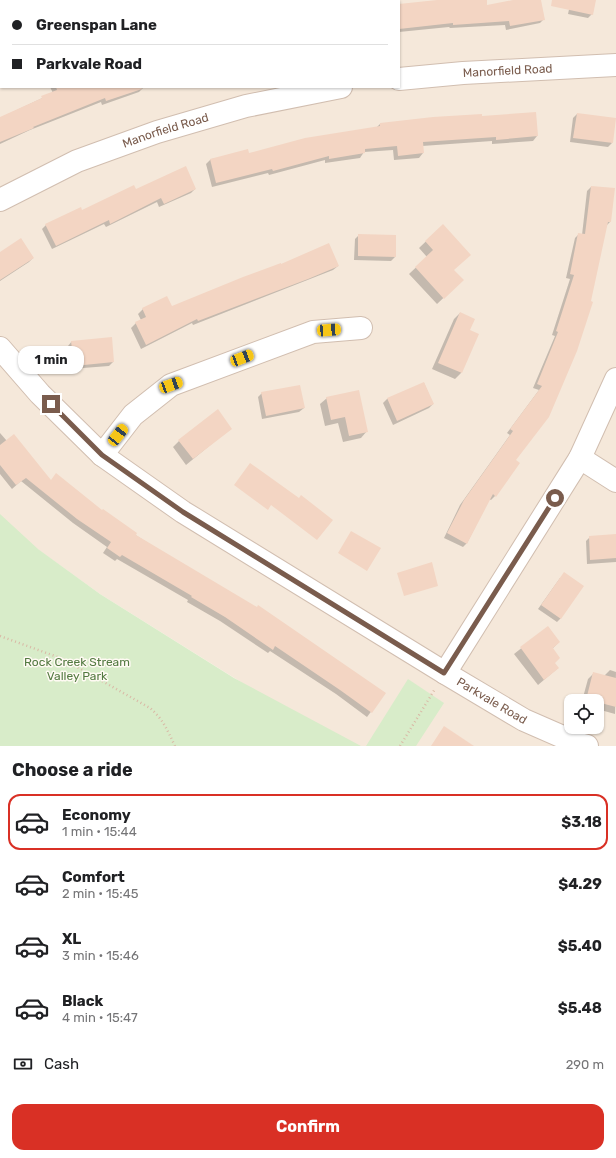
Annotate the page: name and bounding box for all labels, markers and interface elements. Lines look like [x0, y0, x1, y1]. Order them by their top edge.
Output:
text: Greenspan Lane [36, 16, 157, 34]
text: Parkvale Road [36, 55, 142, 73]
street label: Manorfield Road [463, 61, 553, 80]
street label: Manorfield Road [121, 110, 210, 151]
car [317, 323, 341, 337]
callout: 1 min [18, 346, 84, 374]
car [229, 348, 255, 368]
text: 1 min [34, 352, 68, 367]
car [158, 375, 184, 395]
route end [42, 395, 60, 413]
car [106, 422, 130, 448]
route start [546, 489, 564, 507]
park label: Rock Creek Stream Valley Park [24, 655, 130, 683]
street label: Parkvale Road [454, 675, 529, 727]
map controls [564, 694, 604, 734]
button: locate [564, 694, 604, 734]
text: Choose a ride [12, 759, 133, 781]
icon: car [14, 804, 50, 840]
text: Economy [62, 806, 131, 824]
text: $3.18 [561, 813, 602, 831]
text: 1 min · 15:44 [62, 824, 137, 839]
icon: car [14, 866, 50, 902]
text: Comfort [62, 868, 125, 886]
text: $4.29 [558, 875, 602, 893]
text: 2 min · 15:45 [62, 886, 138, 901]
icon: car [14, 928, 50, 964]
text: XL [62, 930, 81, 948]
text: $5.40 [558, 937, 602, 955]
text: 3 min · 15:46 [62, 948, 139, 963]
icon: car [14, 990, 50, 1026]
text: Black [62, 992, 103, 1010]
text: $5.48 [558, 999, 602, 1017]
text: 4 min · 15:47 [62, 1010, 138, 1025]
icon: cash [12, 1053, 34, 1075]
text: Cash [44, 1055, 79, 1073]
text: 290 m [566, 1057, 604, 1072]
button: Confirm [12, 1104, 604, 1150]

